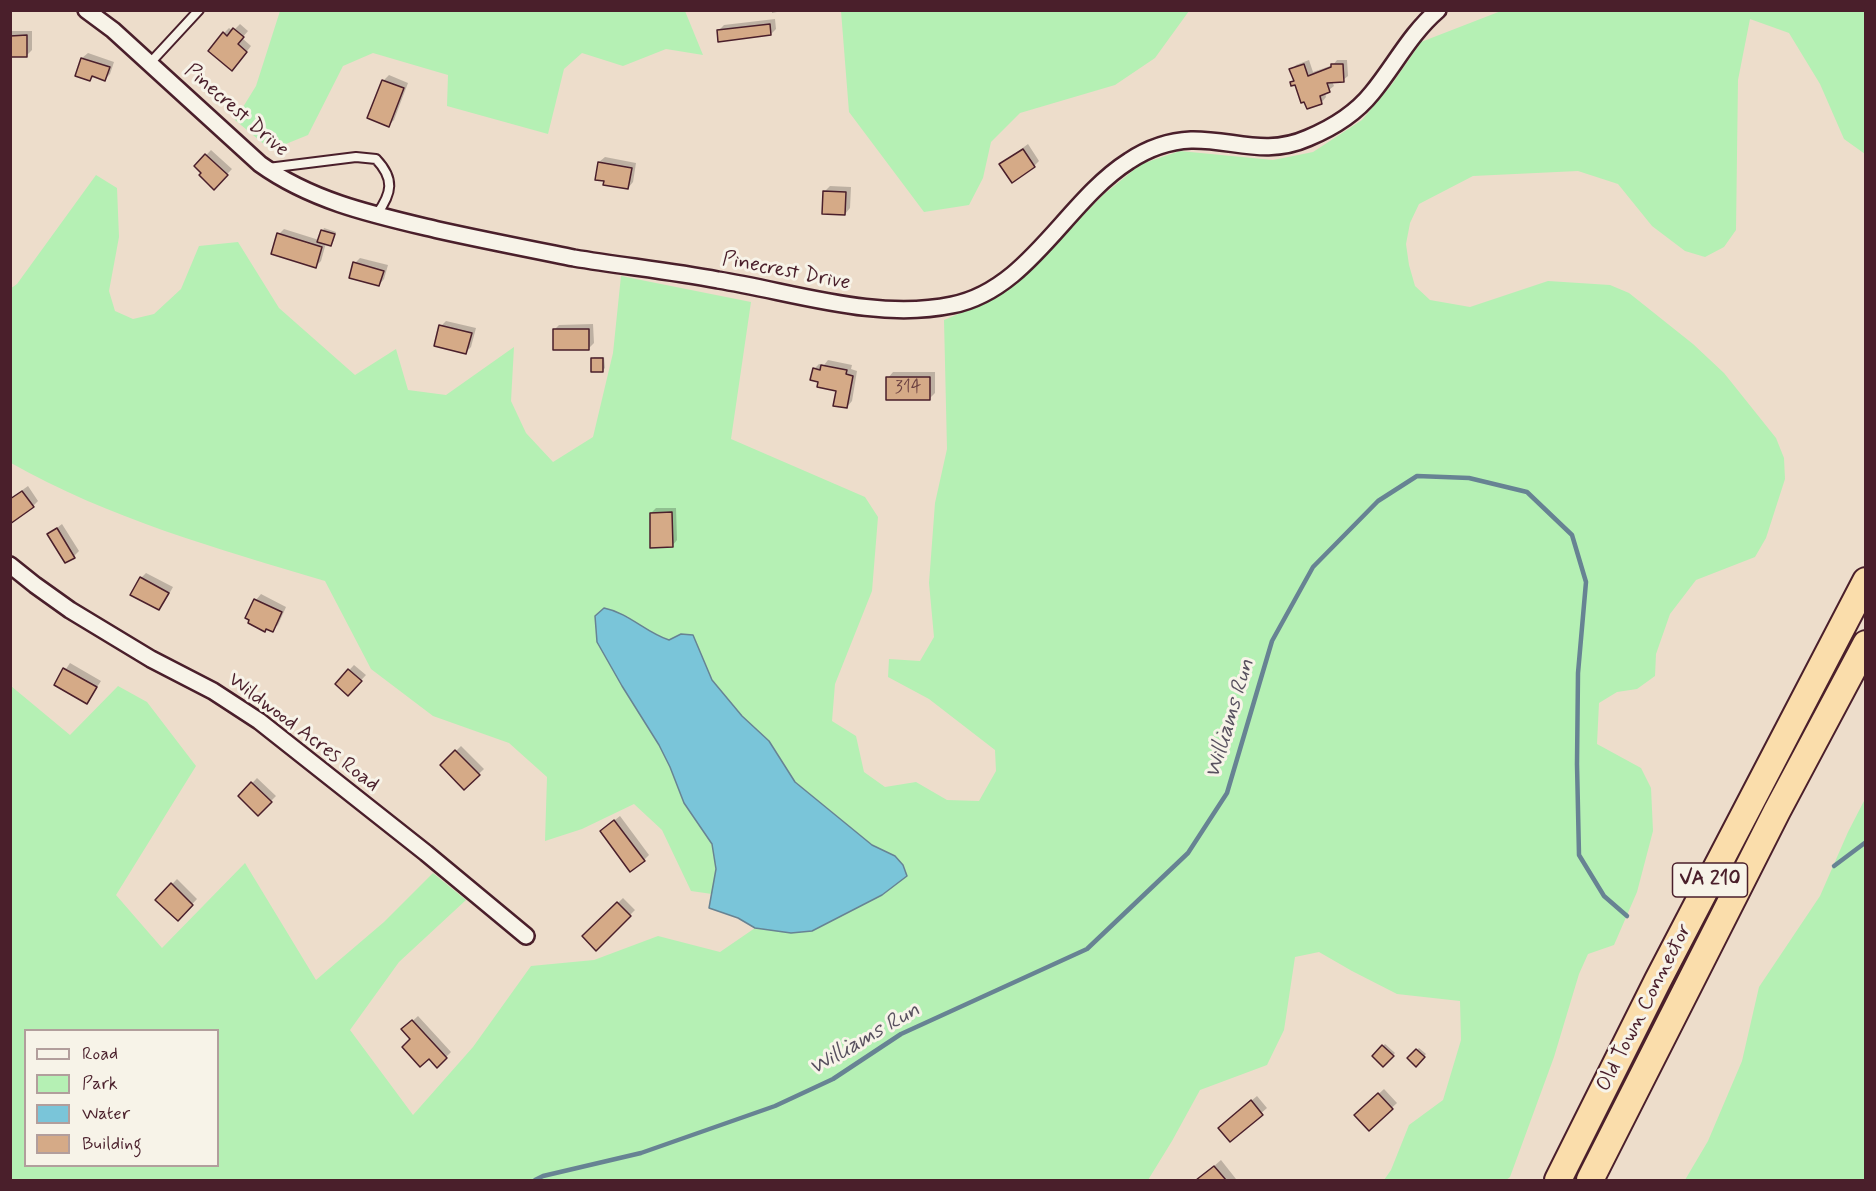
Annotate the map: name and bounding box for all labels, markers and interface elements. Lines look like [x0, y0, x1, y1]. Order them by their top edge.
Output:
street label: Pinecrest Drive [179, 59, 293, 163]
street label: Pinecrest Drive [720, 247, 852, 297]
house number: 314 [895, 377, 921, 399]
water label: Williams Run [1200, 656, 1262, 782]
street label: Wildwood Acres Road [222, 668, 384, 798]
road number: VA 210 [1672, 863, 1748, 897]
street label: Old Town Connector [1592, 920, 1698, 1096]
water label: Williams Run [805, 998, 925, 1082]
legend [24, 1029, 219, 1167]
text: Road [82, 1042, 118, 1066]
text: Park [82, 1072, 118, 1096]
text: Water [82, 1102, 130, 1126]
text: Building [82, 1132, 142, 1156]

